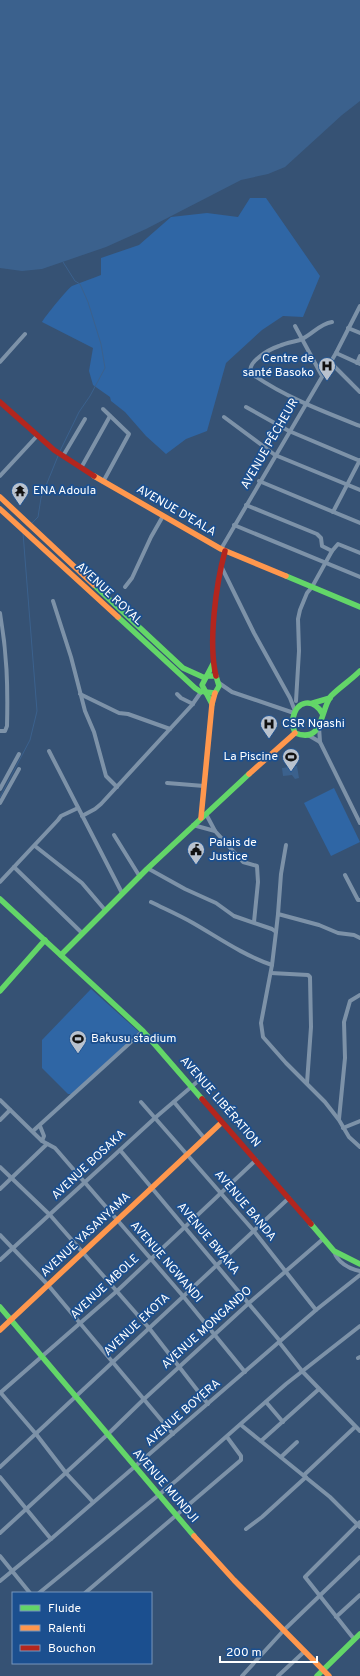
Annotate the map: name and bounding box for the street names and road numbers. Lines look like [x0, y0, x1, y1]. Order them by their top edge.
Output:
street label: AVENUE PÊCHEUR [237, 396, 303, 492]
street label: AVENUE D'EALA [133, 482, 219, 540]
street label: AVENUE ROYAL [72, 559, 146, 629]
street label: AVENUE LIBÉRATION [176, 1053, 264, 1151]
street label: AVENUE BOSAKA [48, 1126, 130, 1204]
street label: AVENUE BANDA [211, 1167, 279, 1245]
street label: AVENUE YASANYAMA [38, 1189, 134, 1281]
street label: AVENUE BWAKA [173, 1199, 243, 1279]
street label: AVENUE NGWANDI [126, 1218, 206, 1306]
street label: AVENUE MBOLE [67, 1251, 143, 1323]
street label: AVENUE MONGANDO [158, 1283, 256, 1373]
street label: AVENUE EKOTA [100, 1290, 174, 1360]
street label: AVENUE BOYERA [142, 1376, 224, 1450]
street label: AVENUE MUNDJI [129, 1446, 201, 1526]

